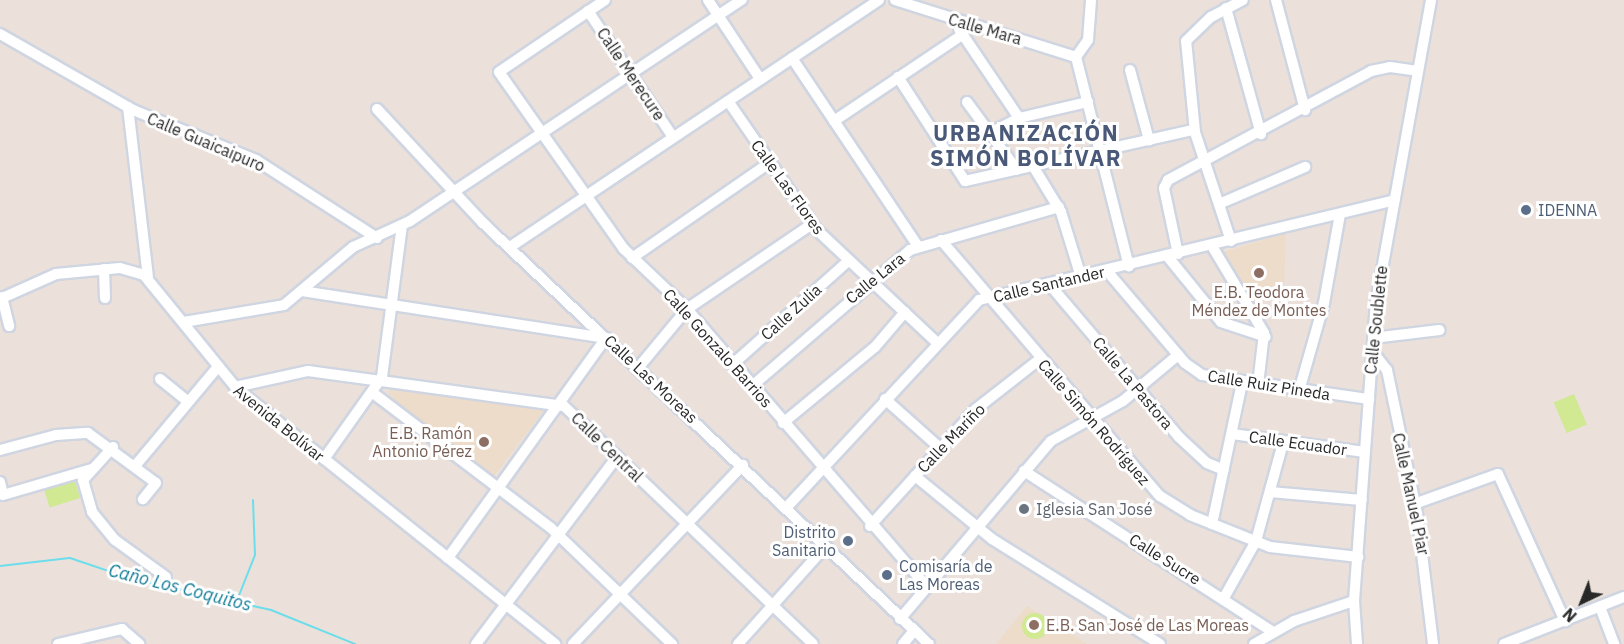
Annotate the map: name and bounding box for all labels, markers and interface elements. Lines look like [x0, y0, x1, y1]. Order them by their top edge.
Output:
street label: Calle Mara [946, 9, 1024, 49]
street label: Calle Merecure [593, 24, 669, 124]
street label: Calle Guaicaipuro [144, 109, 268, 175]
district label: URBANIZACIÓN SIMÓN BOLÍVAR [930, 119, 1122, 170]
street label: Calle Las Flores [747, 136, 829, 238]
place label: IDENNA [1538, 200, 1597, 220]
marker: IDENNA [1519, 203, 1533, 217]
street label: Calle Lara [842, 248, 908, 308]
street label: Calle Santander [991, 262, 1107, 306]
street label: Calle Soublette [1361, 265, 1391, 375]
marker: E.B. Teodora Méndez de Montes [1252, 266, 1266, 280]
street label: Calle Zulia [757, 280, 825, 344]
place label: E.B. Teodora Méndez de Montes [1191, 282, 1327, 320]
street label: Calle Gonzalo Barrios [660, 285, 776, 411]
street label: Calle Las Moreas [600, 331, 702, 427]
street label: Calle La Pastora [1089, 333, 1177, 433]
street label: Calle Simón Rodríguez [1034, 355, 1154, 489]
street label: Calle Ruiz Pineda [1206, 366, 1332, 404]
street label: Avenida Bolívar [230, 381, 328, 465]
street label: Calle Mariño [913, 399, 989, 477]
street label: Calle Central [567, 408, 647, 486]
place label: E.B. Ramón Antonio Pérez [372, 423, 472, 461]
street label: Calle Ecuador [1248, 427, 1348, 459]
street label: Calle Manuel Piar [1389, 431, 1433, 557]
marker: E.B. Ramón Antonio Pérez [477, 435, 491, 449]
place label: Iglesia San José [1036, 499, 1152, 519]
marker: Iglesia San José [1017, 502, 1031, 516]
place label: Distrito Sanitario [772, 522, 836, 560]
street label: Calle Sucre [1126, 529, 1204, 589]
marker: Distrito Sanitario [841, 534, 855, 548]
place label: Comisaría de Las Moreas [899, 556, 992, 594]
water label: Caño Los Coquitos [106, 560, 254, 616]
marker: Comisaría de Las Moreas [880, 568, 894, 582]
north arrow [1552, 572, 1612, 632]
text: N [1559, 604, 1581, 626]
place label: E.B. San José de Las Moreas [1046, 615, 1249, 635]
marker: E.B. San José de Las Moreas [1027, 618, 1041, 632]

